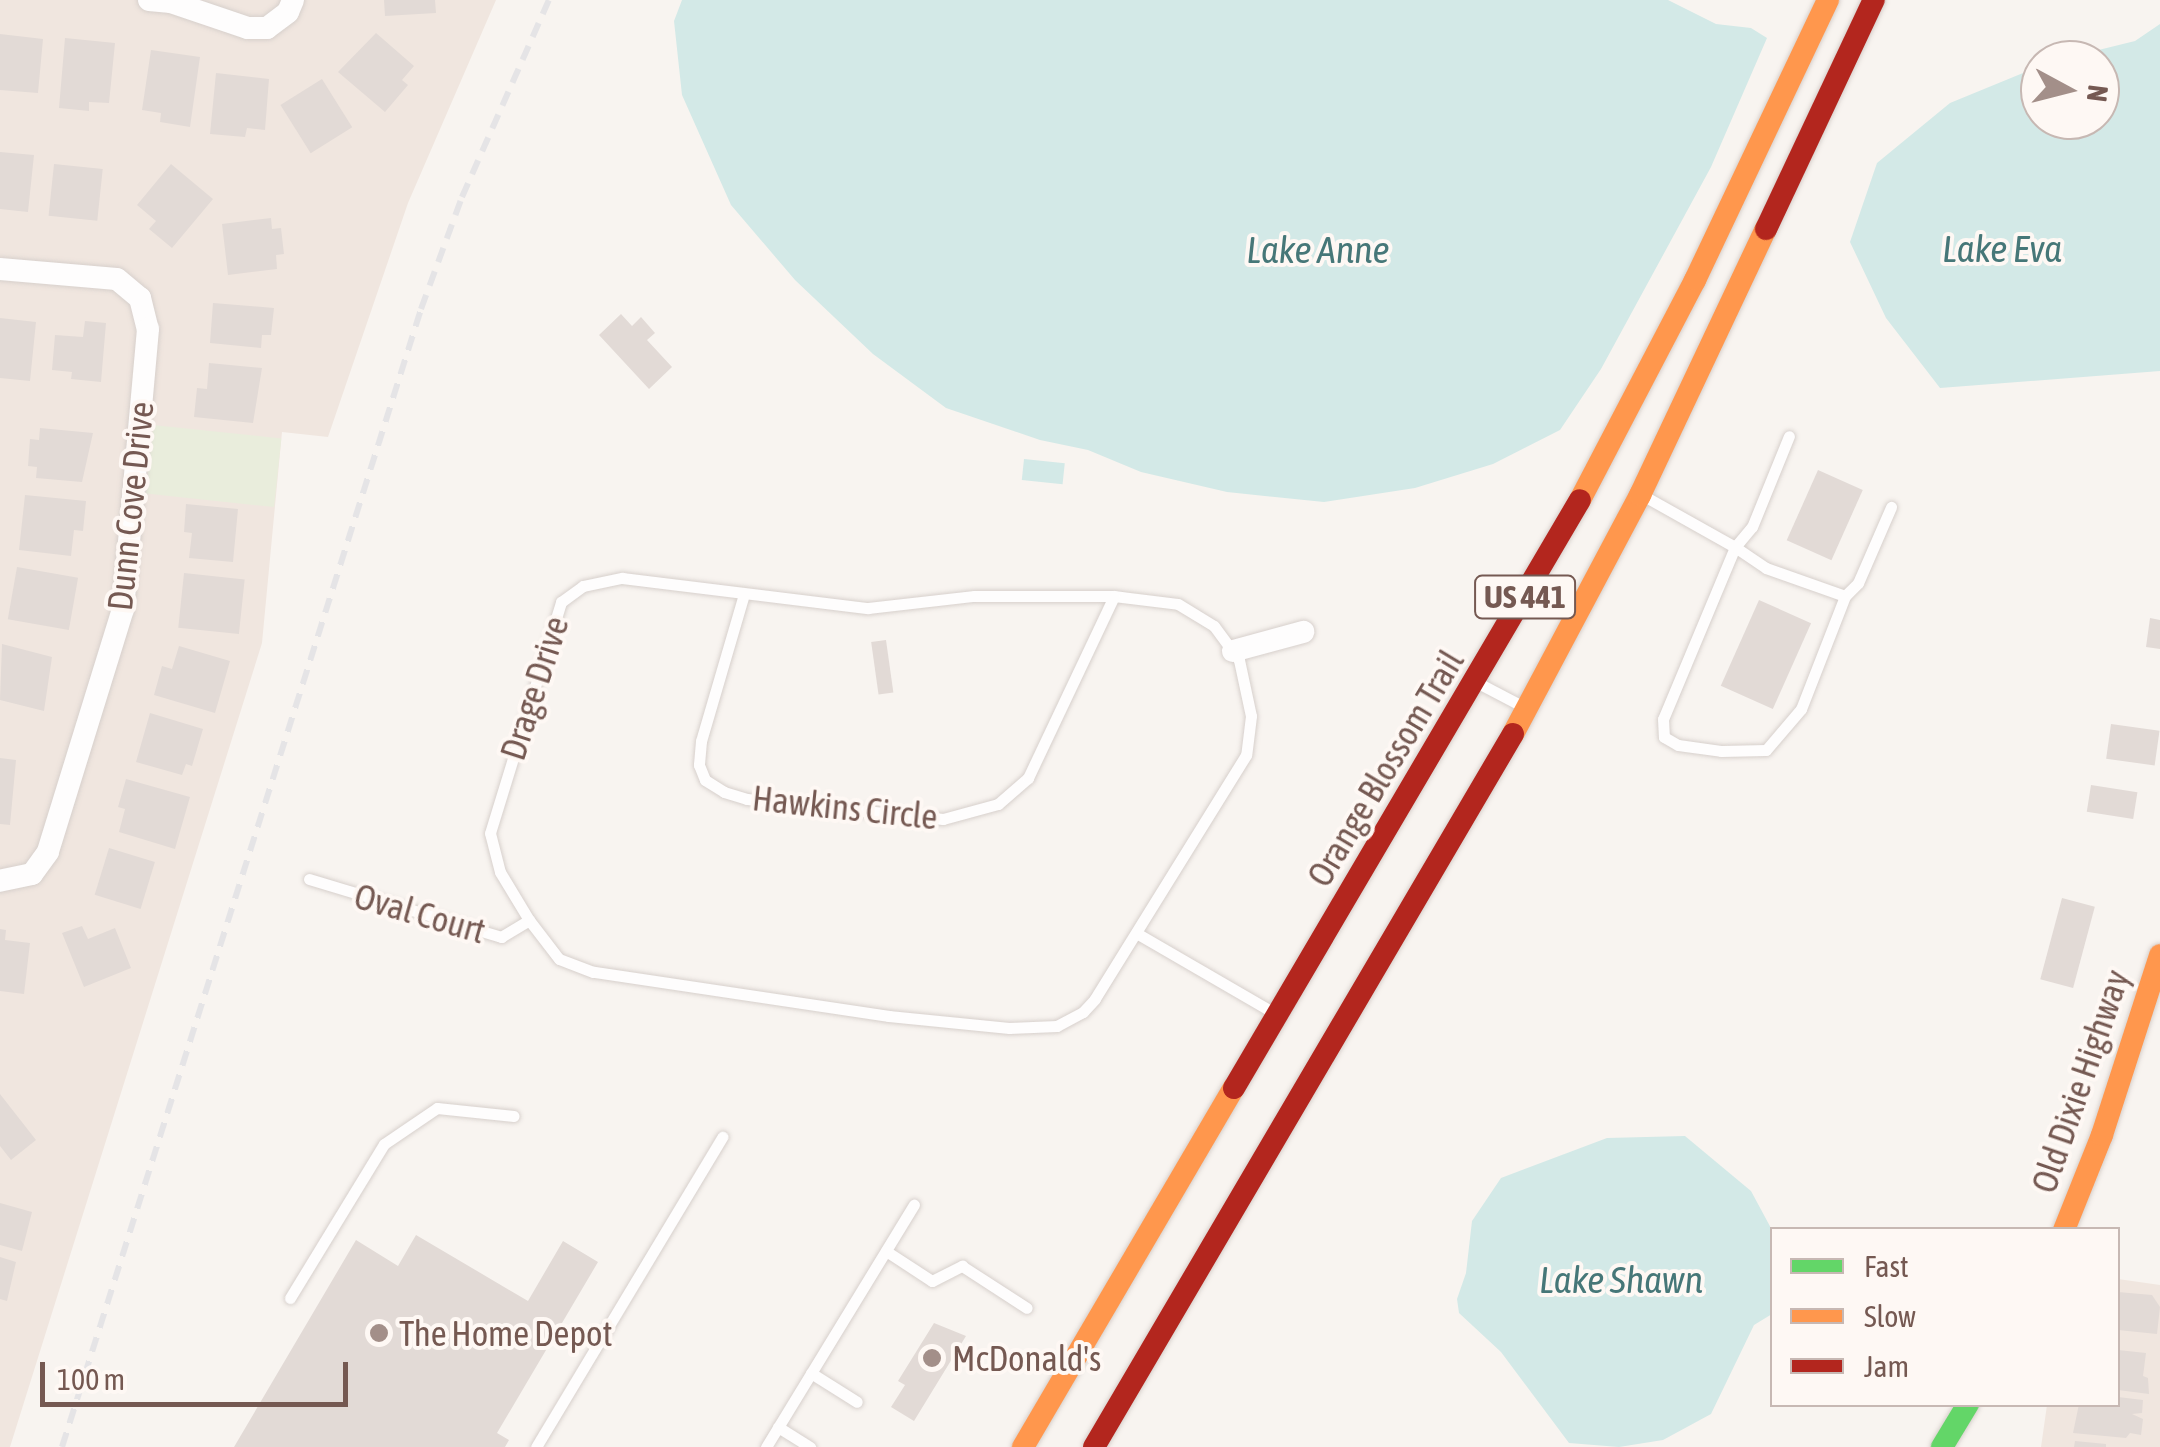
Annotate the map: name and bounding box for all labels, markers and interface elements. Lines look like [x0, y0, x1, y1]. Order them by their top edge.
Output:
north arrow [2020, 40, 2120, 140]
text: N [2081, 83, 2115, 104]
water label: Lake Eva [1942, 226, 2062, 272]
water label: Lake Anne [1246, 227, 1390, 273]
street label: Dunn Cove Drive [98, 399, 162, 613]
road number: US 441 [1472, 570, 1578, 624]
street label: Drage Drive [491, 611, 577, 765]
street label: Orange Blossom Trail [1298, 642, 1472, 894]
street label: Hawkins Circle [750, 776, 940, 838]
street label: Oval Court [350, 874, 490, 952]
street label: Old Dixie Highway [2022, 964, 2138, 1198]
legend [1770, 1227, 2120, 1407]
text: Fast [1864, 1249, 1909, 1283]
water label: Lake Shawn [1539, 1257, 1703, 1303]
text: Slow [1864, 1299, 1916, 1333]
place label: The Home Depot [399, 1312, 613, 1354]
marker: The Home Depot [368, 1322, 390, 1344]
place label: McDonald's [952, 1337, 1101, 1379]
scale bar [45, 1342, 352, 1404]
marker: McDonald's [921, 1347, 943, 1369]
text: Jam [1864, 1349, 1909, 1383]
text: 100 m [57, 1362, 125, 1396]

